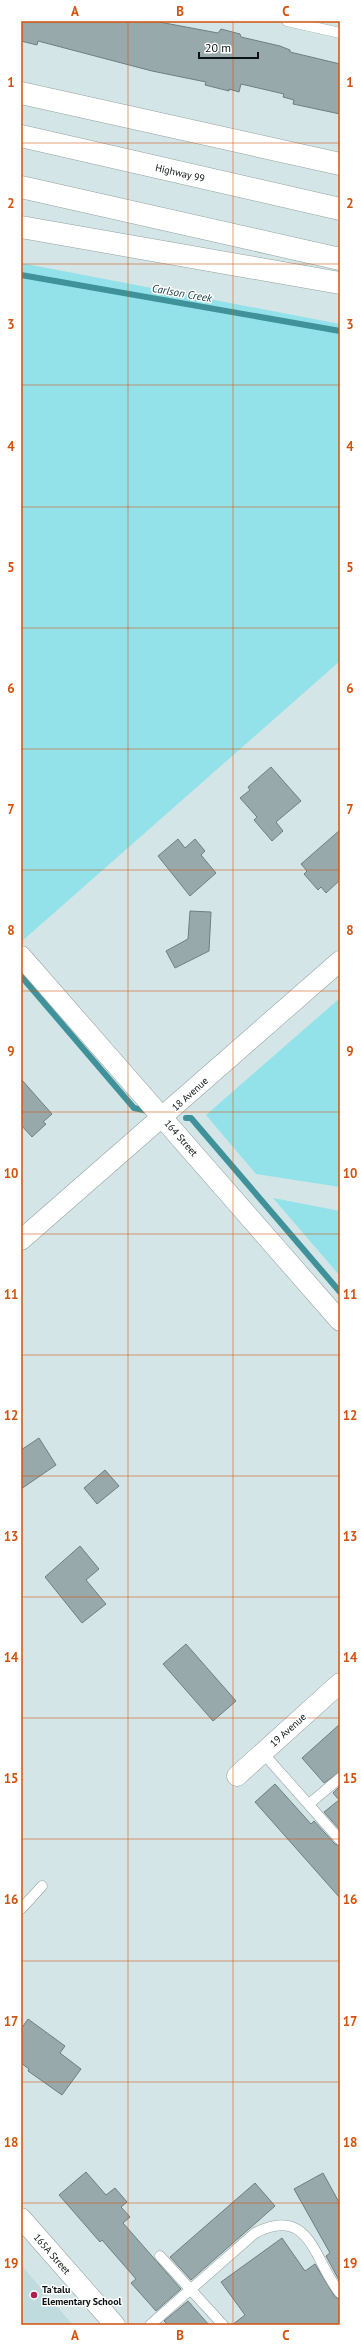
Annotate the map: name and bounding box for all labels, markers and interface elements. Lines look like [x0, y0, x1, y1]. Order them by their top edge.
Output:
text: A [71, 3, 79, 20]
text: B [176, 3, 184, 20]
text: C [282, 3, 290, 20]
scale bar [199, 34, 258, 60]
text: 20 m [205, 40, 231, 55]
text: 1 [7, 74, 15, 91]
text: 1 [346, 74, 354, 91]
street label: Highway 99 [154, 161, 206, 185]
text: 2 [7, 195, 15, 212]
text: 2 [346, 195, 354, 212]
water label: Carlson Creek [151, 281, 214, 305]
text: 3 [7, 316, 15, 333]
text: 3 [346, 316, 354, 333]
text: 4 [7, 438, 15, 455]
text: 4 [346, 438, 354, 455]
text: 5 [7, 559, 15, 576]
text: 5 [346, 559, 354, 576]
text: 6 [7, 680, 15, 697]
text: 6 [346, 680, 354, 697]
text: 7 [7, 801, 15, 818]
text: 7 [346, 801, 354, 818]
text: 8 [7, 922, 15, 939]
text: 8 [346, 922, 354, 939]
text: 9 [7, 1043, 15, 1060]
text: 9 [346, 1043, 354, 1060]
street label: 18 Avenue [169, 1074, 211, 1114]
street label: 164 Street [161, 1117, 201, 1160]
text: 10 [4, 1165, 18, 1182]
text: 10 [343, 1165, 357, 1182]
text: 11 [4, 1286, 18, 1303]
text: 11 [343, 1286, 357, 1303]
text: 12 [4, 1407, 18, 1424]
text: 12 [343, 1407, 357, 1424]
text: 13 [4, 1528, 18, 1545]
text: 13 [343, 1528, 357, 1545]
text: 14 [4, 1649, 19, 1666]
text: 14 [343, 1649, 358, 1666]
street label: 19 Avenue [267, 1710, 309, 1750]
text: 15 [4, 1770, 18, 1787]
text: 15 [343, 1770, 357, 1787]
text: 16 [4, 1891, 18, 1908]
text: 16 [343, 1891, 357, 1908]
text: 17 [4, 2013, 18, 2030]
text: 17 [343, 2013, 357, 2030]
text: 18 [4, 2134, 18, 2151]
text: 18 [343, 2134, 357, 2151]
street label: 165A Street [31, 2231, 74, 2278]
text: 19 [4, 2255, 18, 2272]
text: 19 [343, 2255, 357, 2272]
place label: Ta'talu Elementary School [42, 2283, 122, 2308]
marker: Ta'talu Elementary School [29, 2290, 39, 2300]
text: A [71, 2327, 79, 2344]
text: B [176, 2327, 184, 2344]
text: C [282, 2327, 290, 2344]

